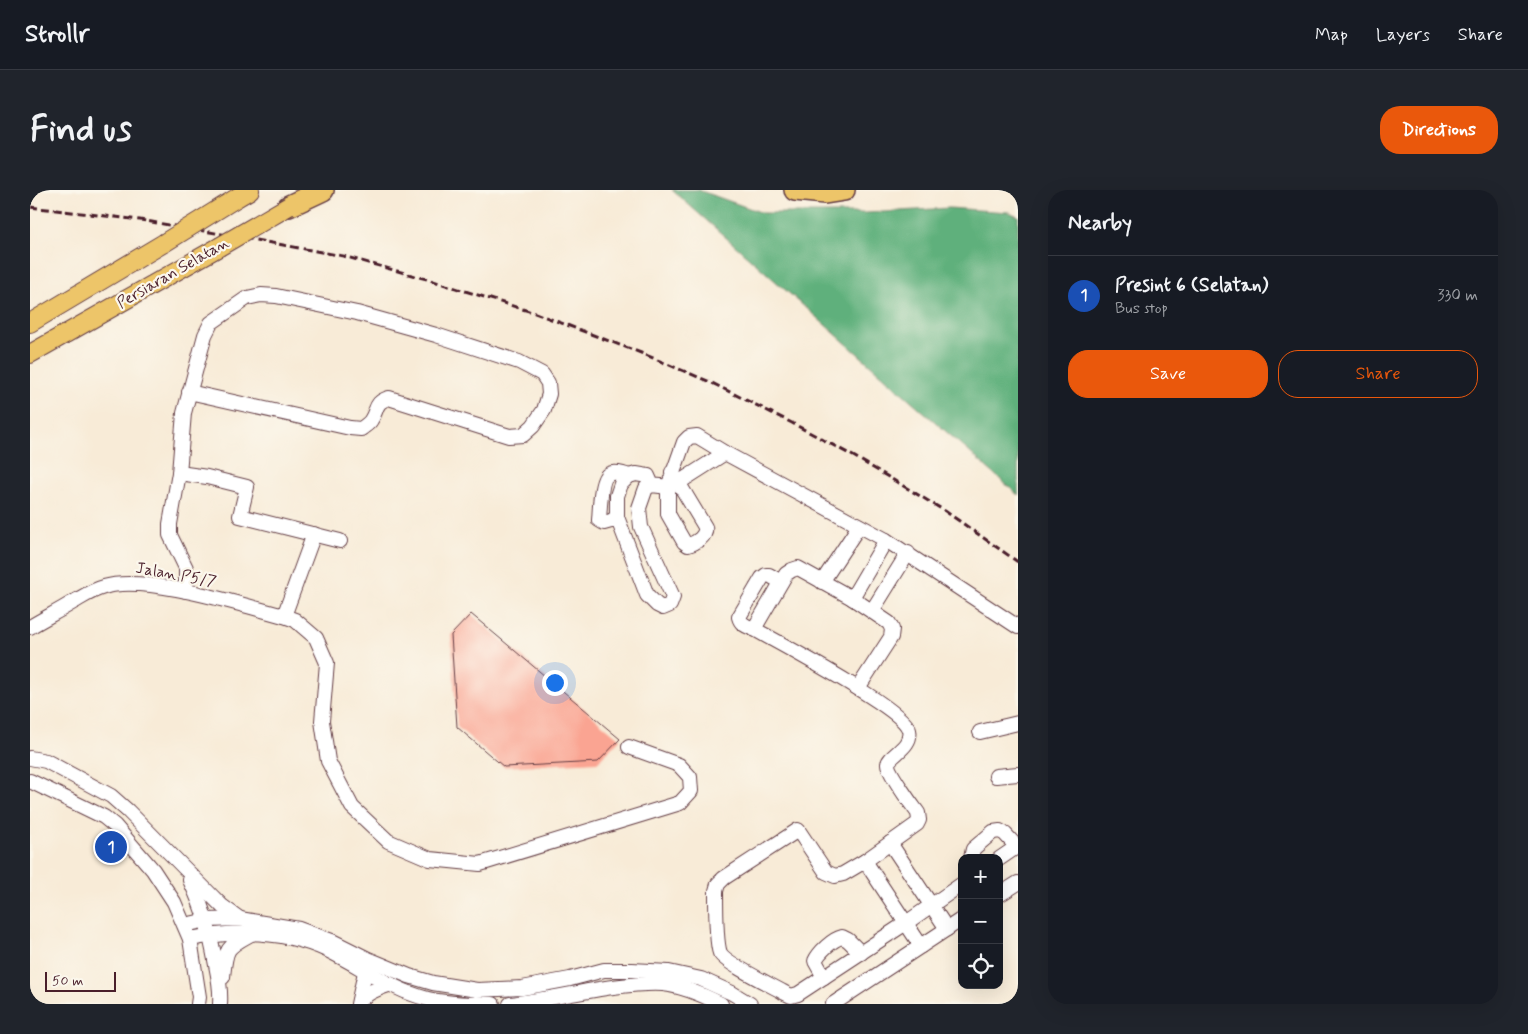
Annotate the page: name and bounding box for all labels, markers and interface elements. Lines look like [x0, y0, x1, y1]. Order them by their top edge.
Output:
text: Strollr [25, 19, 89, 50]
text: Map [1315, 23, 1348, 47]
text: Layers [1376, 23, 1430, 47]
text: Share [1458, 23, 1503, 47]
button: Directions [1380, 106, 1498, 154]
text: Find us [30, 107, 132, 153]
text: Nearby [1068, 209, 1132, 237]
street label: Persiaran Selatan [113, 232, 233, 314]
text: Presint 6 (Selatan) [1115, 273, 1268, 298]
text: 1 [1080, 285, 1088, 306]
text: 330 m [1437, 285, 1478, 306]
text: Bus stop [1115, 298, 1168, 319]
button: Save [1068, 350, 1268, 398]
button: Share [1278, 350, 1478, 398]
street label: Jalan P5/7 [134, 558, 218, 592]
your location [542, 670, 568, 696]
pin: 1 [95, 828, 127, 866]
map controls [958, 854, 1003, 989]
button: + [958, 854, 1003, 899]
button: − [958, 899, 1003, 944]
button: locate [958, 944, 1003, 989]
scale bar [45, 969, 116, 992]
text: 50 m [52, 972, 83, 990]

